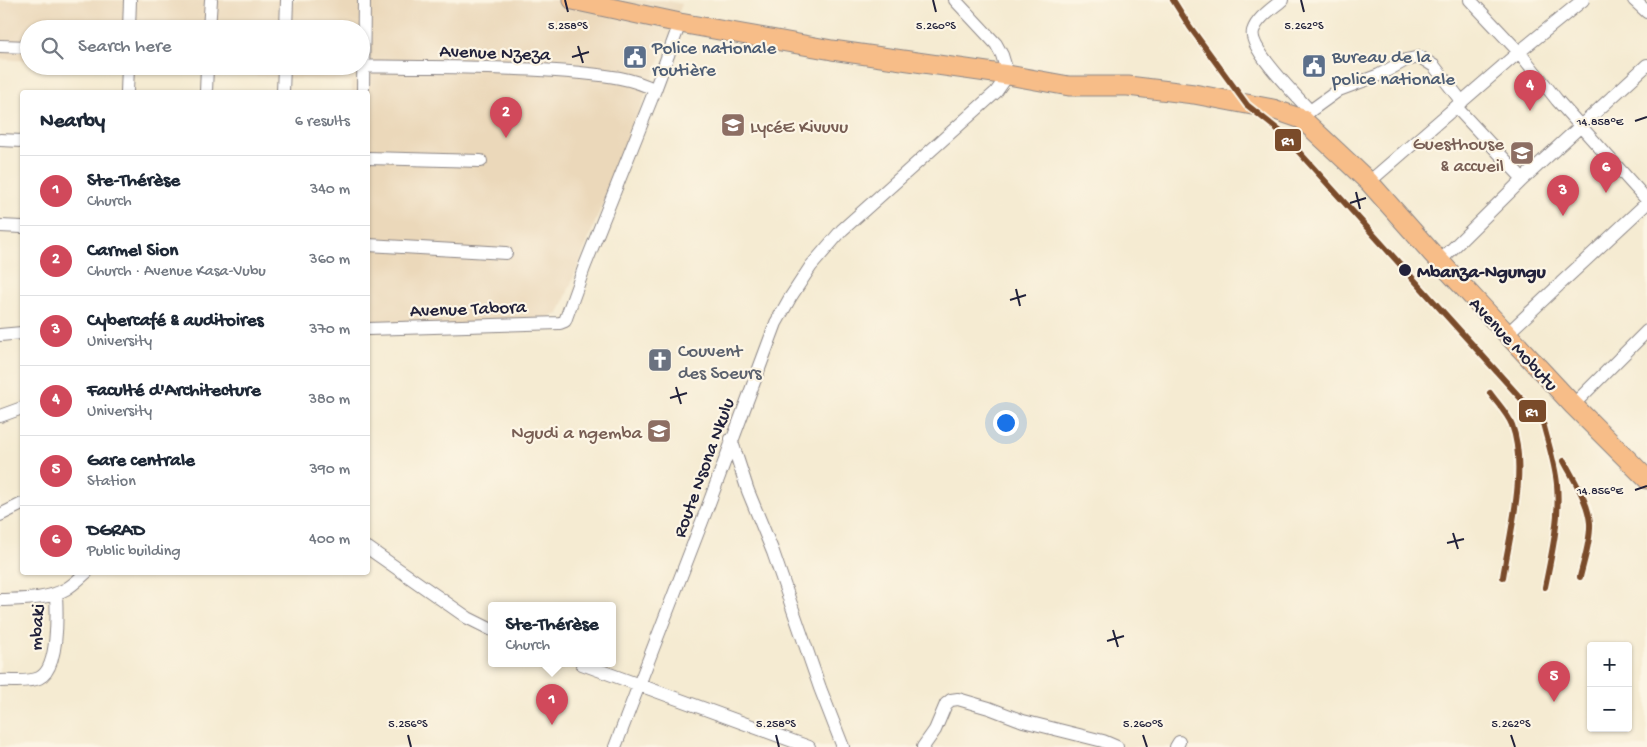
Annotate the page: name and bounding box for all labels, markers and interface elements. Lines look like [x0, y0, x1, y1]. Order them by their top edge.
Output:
search box [20, 20, 370, 75]
text: 5.258°S [548, 20, 588, 34]
text: 5.260°S [916, 20, 956, 34]
text: 5.262°S [1285, 20, 1324, 34]
icon: search [38, 34, 66, 62]
text: Search here [78, 36, 172, 59]
place label: Police nationale routière [651, 38, 776, 83]
street label: Avenue Nzeza [439, 41, 552, 68]
public building icon: Police nationale routière [622, 44, 648, 70]
place label: Bureau de la police nationale [1331, 47, 1455, 92]
public building icon: Bureau de la police nationale [1301, 53, 1327, 79]
pin: 4 [1514, 70, 1546, 111]
pin: 2 [490, 97, 522, 138]
text: Nearby [40, 110, 105, 135]
school or university icon: LycéE Kivuvu [720, 112, 746, 138]
text: 6 results [295, 113, 350, 132]
text: 14.858°E [1576, 116, 1624, 130]
place label: LycéE Kivuvu [750, 117, 848, 140]
line badge: R1 [1274, 128, 1302, 152]
text: R1 [1281, 134, 1295, 151]
place label: Guesthouse & accueil [1413, 134, 1504, 179]
school or university icon: Guesthouse & accueil [1509, 140, 1535, 166]
pin: 6 [1590, 152, 1622, 193]
text: Ste-Thérèse [87, 170, 180, 193]
pin: 3 [1547, 175, 1579, 216]
text: 1 [53, 181, 59, 200]
text: 340 m [310, 181, 350, 200]
text: Church [87, 193, 131, 212]
text: Carmel Sion [87, 240, 178, 263]
text: 2 [52, 251, 60, 270]
text: 360 m [309, 251, 350, 270]
marker: Mbanza-Ngungu [1397, 262, 1413, 278]
place label: Mbanza-Ngungu [1417, 262, 1546, 285]
text: Church · Avenue Kasa-Vubu [87, 263, 266, 282]
street label: Avenue Mobutu [1463, 294, 1562, 397]
street label: Avenue Tabora [409, 297, 528, 324]
text: Cybercafé & auditoires [87, 310, 264, 333]
text: 3 [52, 321, 60, 340]
text: 370 m [309, 321, 350, 340]
text: University [87, 333, 152, 352]
place label: Couvent des Soeurs [678, 341, 763, 386]
church icon: Couvent des Soeurs [647, 347, 673, 373]
text: Faculté d'Architecture [87, 380, 261, 403]
text: 4 [52, 391, 60, 410]
text: 380 m [309, 391, 350, 410]
street label: Route Nsona Nkulu [669, 395, 741, 541]
line badge: R1 [1518, 399, 1547, 423]
text: University [87, 403, 152, 422]
text: R1 [1525, 405, 1539, 422]
your location [993, 410, 1019, 436]
school or university icon: Ngudi a ngemba [646, 418, 672, 444]
place label: Ngudi a ngemba [511, 423, 643, 446]
text: Gare centrale [87, 450, 195, 473]
text: 5 [52, 461, 60, 480]
text: 390 m [309, 461, 350, 480]
text: Station [87, 473, 136, 492]
text: 14.856°E [1576, 485, 1624, 499]
text: DGRAD [87, 520, 145, 543]
text: 6 [52, 531, 60, 550]
text: 400 m [309, 531, 350, 550]
text: Public building [87, 543, 181, 562]
popup [488, 602, 616, 667]
street label: mbaki [26, 603, 51, 651]
text: Ste-Thérèse [506, 614, 599, 637]
text: Church [506, 637, 550, 656]
map controls [1587, 642, 1632, 732]
button: + [1587, 642, 1632, 687]
pin: 5 [1538, 661, 1570, 702]
pin: 1 [536, 684, 568, 725]
button: − [1587, 687, 1632, 732]
text: 5.256°S [388, 718, 428, 732]
text: 5.258°S [756, 718, 796, 732]
text: 5.260°S [1123, 718, 1163, 732]
text: 5.262°S [1492, 718, 1531, 732]

